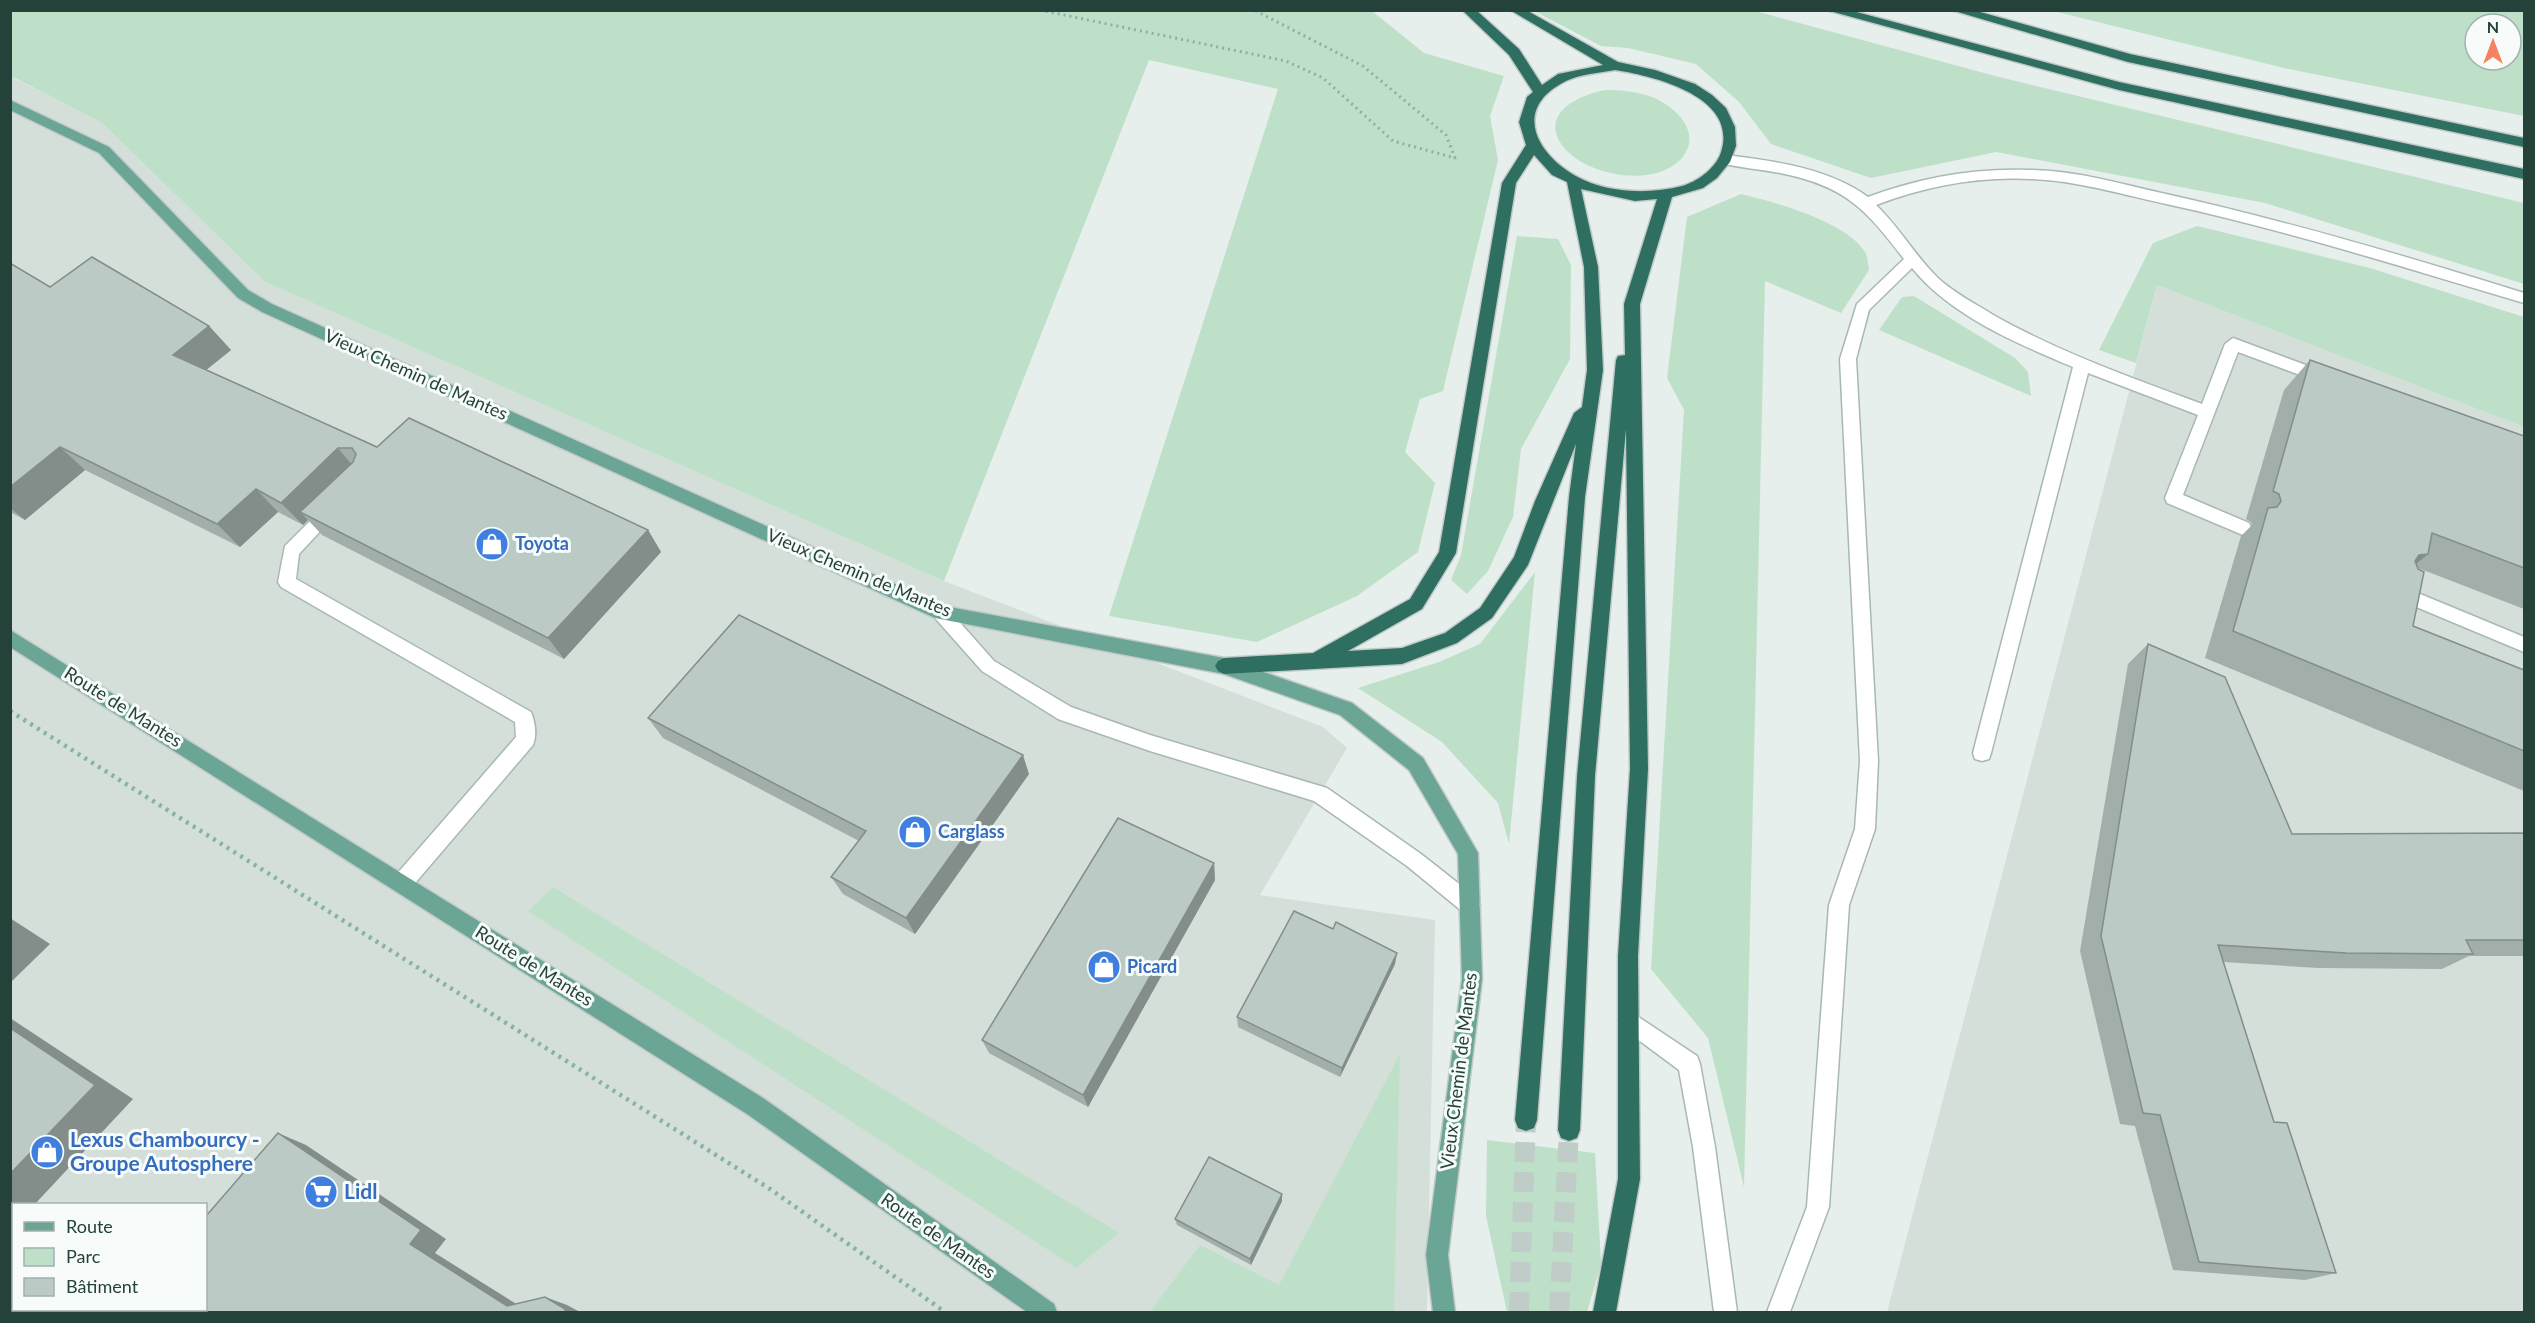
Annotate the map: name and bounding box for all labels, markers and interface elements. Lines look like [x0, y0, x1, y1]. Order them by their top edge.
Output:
north arrow [2463, 12, 2523, 72]
text: N [2487, 17, 2499, 36]
street label: Vieux Chemin de Mantes [321, 324, 512, 425]
street label: Vieux Chemin de Mantes [764, 523, 955, 621]
shop icon: Toyota [474, 526, 510, 562]
place label: Toyota [515, 532, 569, 554]
street label: Route de Mantes [61, 661, 187, 751]
shop icon: Carglass [897, 814, 933, 850]
place label: Carglass [938, 820, 1005, 842]
street label: Route de Mantes [472, 920, 598, 1010]
shop icon: Picard [1086, 949, 1122, 985]
place label: Picard [1127, 955, 1177, 977]
street label: Vieux Chemin de Mantes [1435, 971, 1481, 1171]
place label: Lexus Chambourcy - Groupe Autosphere [70, 1126, 260, 1175]
shop icon: Lexus Chambourcy - Groupe Autosphere [29, 1134, 65, 1170]
supermarket icon: Lidl [303, 1174, 339, 1210]
place label: Lidl [344, 1178, 377, 1203]
street label: Route de Mantes [877, 1188, 1000, 1283]
legend [12, 1203, 207, 1311]
text: Route [66, 1215, 113, 1237]
text: Parc [66, 1245, 101, 1267]
text: Bâtiment [66, 1275, 139, 1297]

